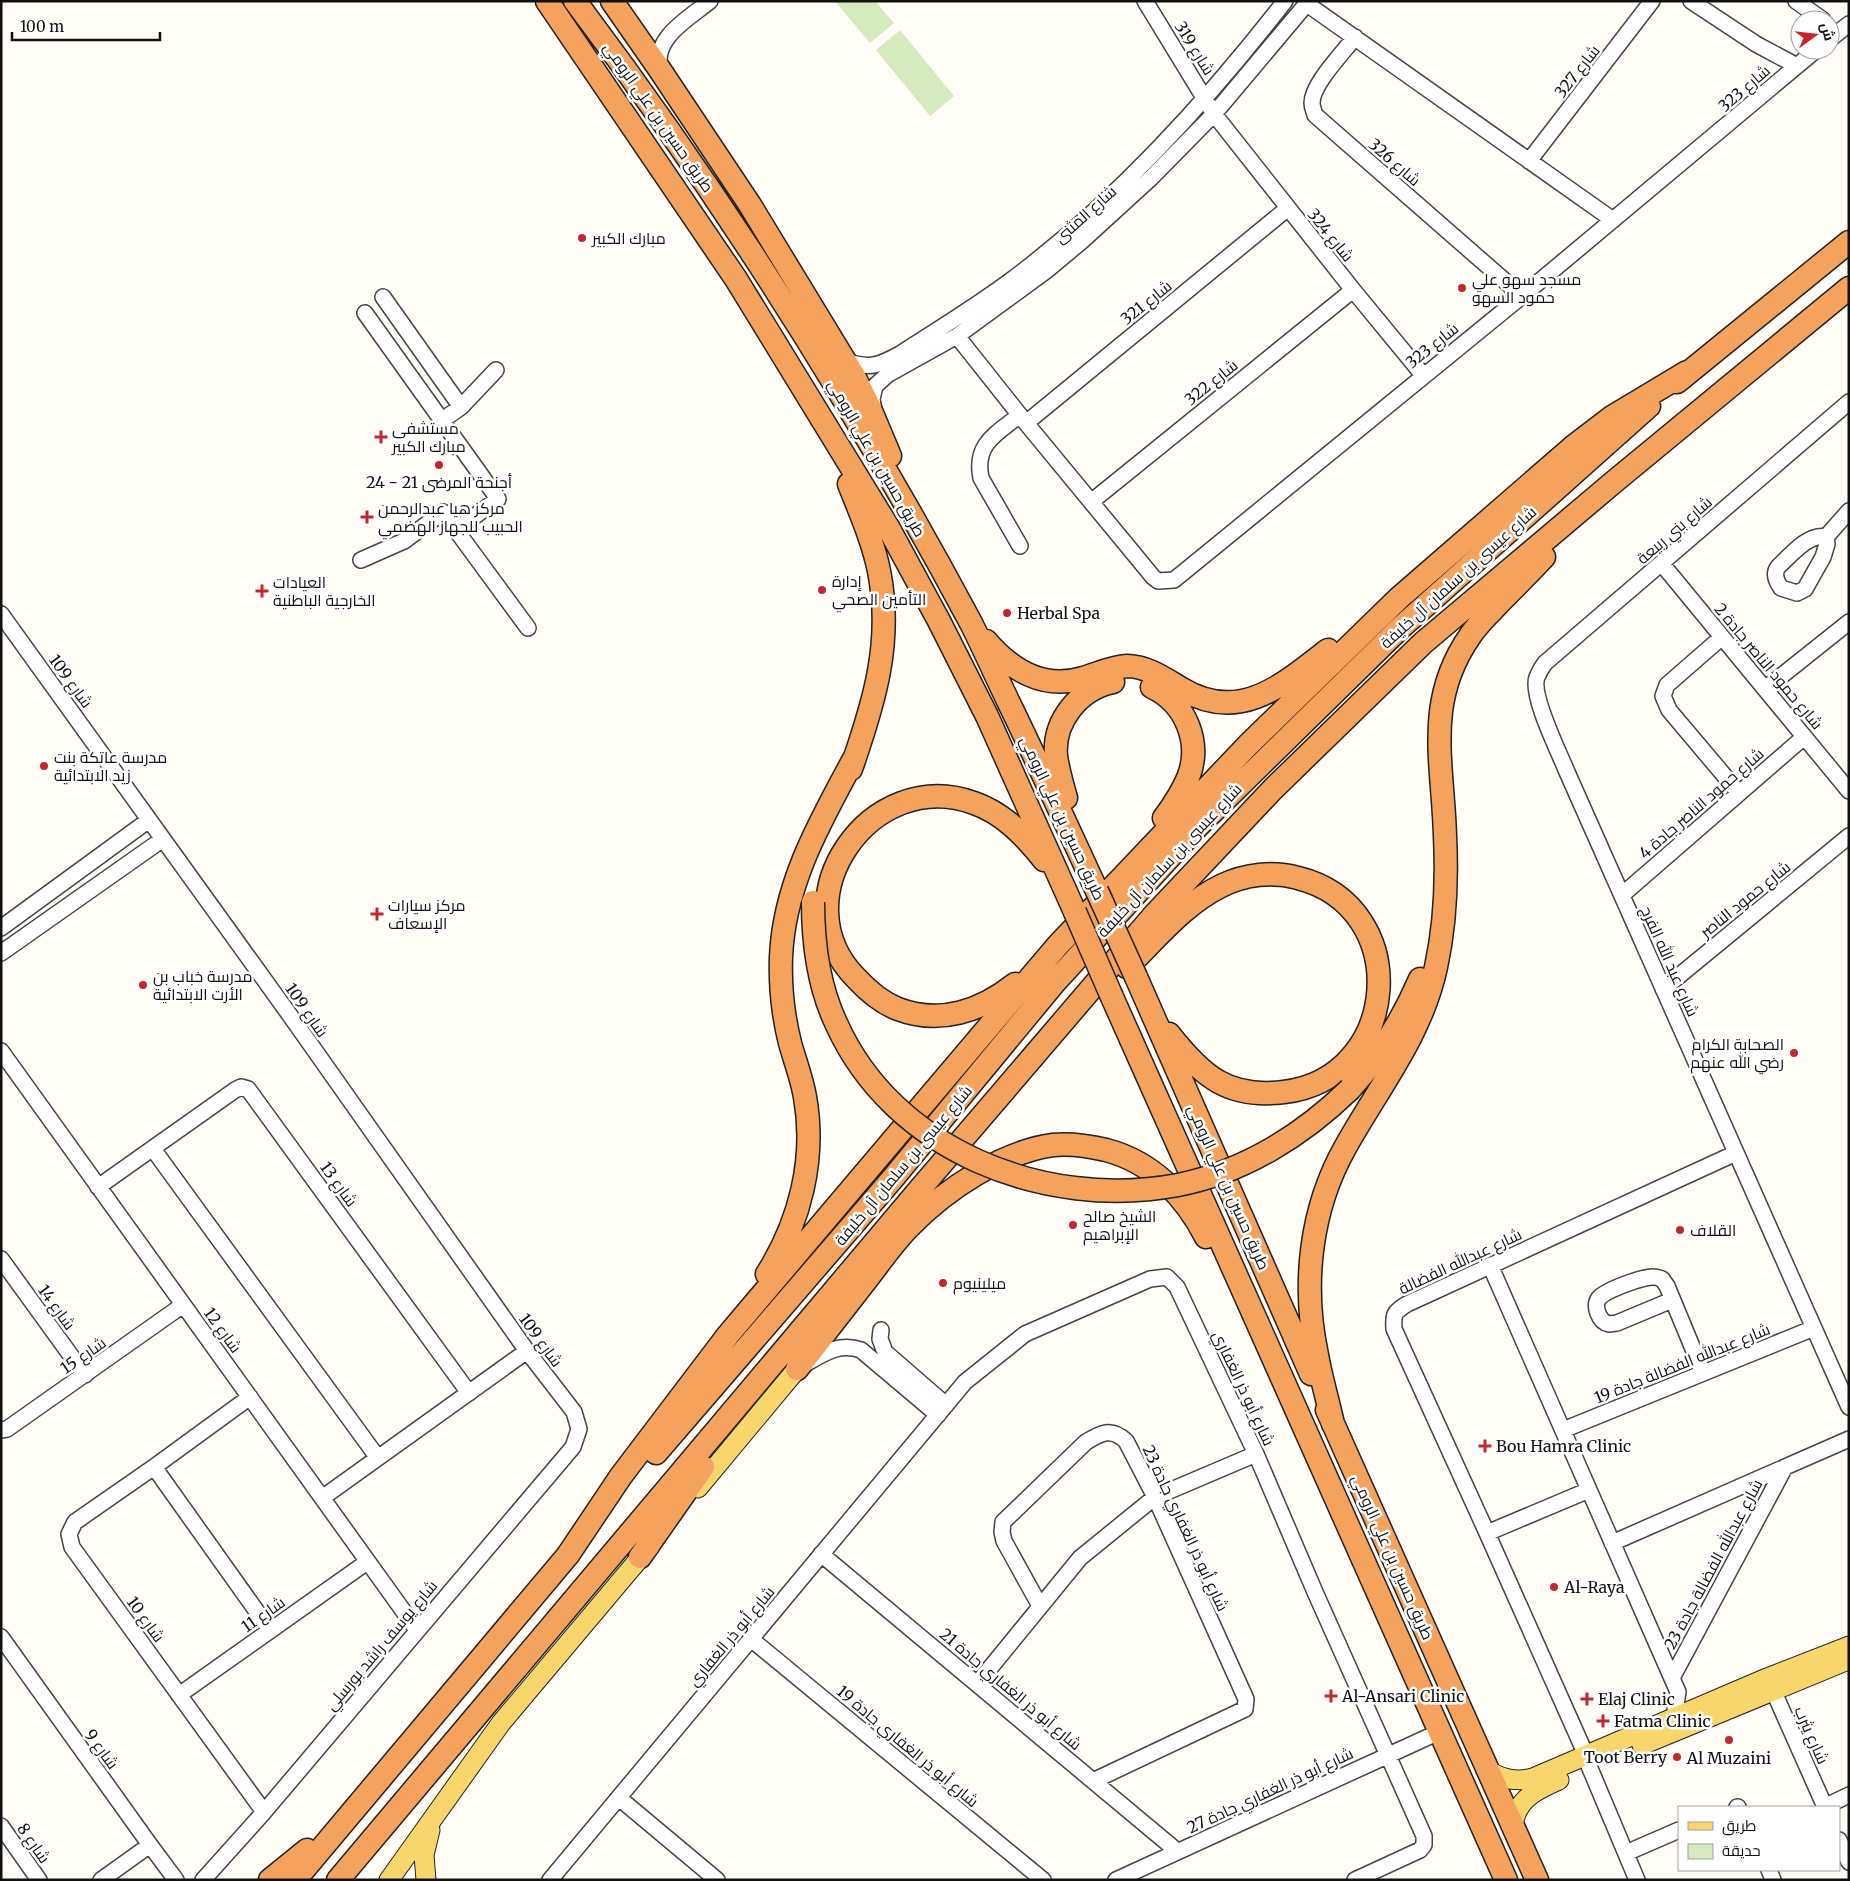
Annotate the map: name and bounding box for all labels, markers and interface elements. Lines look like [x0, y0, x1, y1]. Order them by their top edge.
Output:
scale bar [12, 10, 160, 42]
north arrow [1790, 10, 1840, 60]
text: 100 m [20, 17, 64, 36]
street label: شارع 319 [1169, 17, 1219, 80]
text: ش [1817, 21, 1839, 43]
street label: طريق حسين بن علي الرومي [596, 38, 718, 198]
street label: شارع 327 [1550, 41, 1605, 103]
street label: شارع 323 [1714, 60, 1775, 117]
street label: شارع 326 [1364, 134, 1425, 191]
street label: شارع المثنى [1050, 181, 1122, 249]
street label: شارع 324 [1302, 204, 1358, 267]
place label: مبارك الكبير [591, 228, 666, 248]
marker: مبارك الكبير [576, 232, 588, 244]
place label: مسجد سهو علي حمود السهو [1472, 269, 1581, 308]
street label: شارع 321 [1117, 275, 1177, 330]
marker: مسجد سهو علي حمود السهو [1456, 282, 1468, 294]
street label: شارع 323 [1402, 318, 1463, 374]
street label: شارع 322 [1181, 355, 1243, 411]
street label: طريق حسين بن علي الرومي [820, 376, 930, 542]
place label: مستشفى مبارك الكبير [391, 418, 466, 456]
marker: مستشفى مبارك الكبير [374, 430, 388, 444]
marker: أجنحة المرضى 21 - 24 [433, 459, 445, 471]
place label: أجنحة المرضى 21 - 24 [366, 472, 512, 493]
street label: شارع بني ربيعة [1632, 492, 1718, 571]
place label: مركز هيا عبدالرحمن الحبيب للجهاز الهضمي [378, 498, 523, 540]
street label: شارع عيسى بن سلمان آل خليفة [1376, 502, 1542, 654]
marker: مركز هيا عبدالرحمن الحبيب للجهاز الهضمي [360, 510, 374, 524]
place label: إدارة التأمين الصحي [832, 571, 926, 613]
place label: العيادات الخارجية الباطنية [273, 572, 376, 610]
marker: العيادات الخارجية الباطنية [255, 584, 269, 598]
marker: إدارة التأمين الصحي [816, 584, 828, 596]
street label: شارع حمود الناصر جادة 2 [1709, 599, 1828, 734]
place label: Herbal Spa [1017, 603, 1100, 623]
marker: Herbal Spa [1001, 607, 1013, 619]
street label: شارع 109 [43, 650, 97, 713]
street label: طريق حسين بن علي الرومي [1013, 733, 1110, 905]
street label: شارع حمود الناصر جادة 4 [1634, 743, 1769, 864]
place label: مدرسة عاتكة بنت زيد الابتدائية [54, 747, 167, 785]
marker: مدرسة عاتكة بنت زيد الابتدائية [38, 760, 50, 772]
street label: شارع عيسى بن سلمان آل خليفة [1092, 779, 1247, 942]
street label: شارع حمود الناصر [1695, 856, 1796, 944]
place label: مركز سيارات الإسعاف [388, 895, 465, 933]
street label: شارع عبد الله الفرج [1635, 902, 1703, 1020]
marker: مركز سيارات الإسعاف [370, 907, 384, 921]
place label: مدرسة خباب بن الأرت الابتدائية [153, 966, 253, 1004]
marker: مدرسة خباب بن الأرت الابتدائية [137, 979, 149, 991]
street label: شارع 109 [280, 979, 333, 1042]
place label: الصحابة الكرام رضي الله عنهم [1690, 1034, 1784, 1075]
marker: الصحابة الكرام رضي الله عنهم [1788, 1047, 1800, 1059]
street label: شارع عيسى بن سلمان آل خليفة [830, 1081, 977, 1251]
street label: طريق حسين بن علي الرومي [1180, 1101, 1274, 1274]
street label: شارع 13 [314, 1158, 362, 1212]
place label: الشيخ صالح الإبراهيم [1083, 1206, 1156, 1246]
marker: الشيخ صالح الإبراهيم [1067, 1219, 1079, 1231]
place label: القلاف [1690, 1220, 1736, 1240]
street label: شارع عبدالله الفضالة [1395, 1224, 1526, 1300]
marker: القلاف [1674, 1224, 1686, 1236]
place label: ميلينيوم [953, 1273, 1006, 1295]
marker: ميلينيوم [937, 1277, 949, 1289]
street label: شارع 14 [32, 1280, 80, 1335]
street label: شارع 12 [198, 1303, 246, 1358]
street label: شارع 109 [513, 1309, 567, 1372]
street label: شارع عبدالله الفضالة جادة 19 [1591, 1319, 1774, 1409]
street label: شارع أبو ذر الغفاري [1205, 1327, 1279, 1450]
street label: شارع 15 [56, 1332, 111, 1379]
place label: Bou Hamra Clinic [1496, 1436, 1631, 1456]
marker: Bou Hamra Clinic [1478, 1439, 1492, 1453]
street label: شارع أبو ذر الغفاري جادة 23 [1135, 1442, 1233, 1616]
street label: طريق حسين بن علي الرومي [1344, 1471, 1438, 1644]
street label: شارع عبدالله الفضالة جادة 23 [1660, 1476, 1768, 1653]
street label: شارع يوسف راشد بورسلي [321, 1576, 444, 1717]
place label: Al-Raya [1563, 1577, 1625, 1597]
marker: Al-Raya [1548, 1581, 1560, 1593]
street label: شارع أبو ذر الغفاري [683, 1582, 782, 1693]
street label: شارع 10 [121, 1592, 169, 1647]
street label: شارع 11 [237, 1592, 290, 1638]
street label: شارع أبو ذر الغفاري جادة 21 [933, 1624, 1086, 1757]
street label: شارع أبو ذر الغفاري جادة 19 [830, 1681, 983, 1814]
place label: Al-Ansari Clinic [1341, 1686, 1464, 1706]
marker: Al-Ansari Clinic [1324, 1689, 1338, 1703]
place label: Elaj Clinic [1598, 1689, 1675, 1709]
marker: Elaj Clinic [1580, 1692, 1594, 1706]
street label: شارع يثرب [1789, 1703, 1834, 1768]
place label: Fatma Clinic [1614, 1711, 1711, 1731]
marker: Fatma Clinic [1596, 1714, 1610, 1728]
street label: شارع 9 [79, 1725, 123, 1774]
marker: Al Muzaini [1723, 1734, 1735, 1746]
street label: شارع أبو ذر الغفاري جادة 27 [1184, 1743, 1358, 1841]
place label: Toot Berry [1584, 1747, 1668, 1767]
place label: Al Muzaini [1686, 1748, 1771, 1768]
marker: Toot Berry [1671, 1751, 1683, 1763]
legend [1678, 1806, 1840, 1871]
text: طريق [1722, 1816, 1756, 1836]
street label: شارع 8 [11, 1819, 55, 1868]
text: حديقة [1722, 1841, 1761, 1860]

